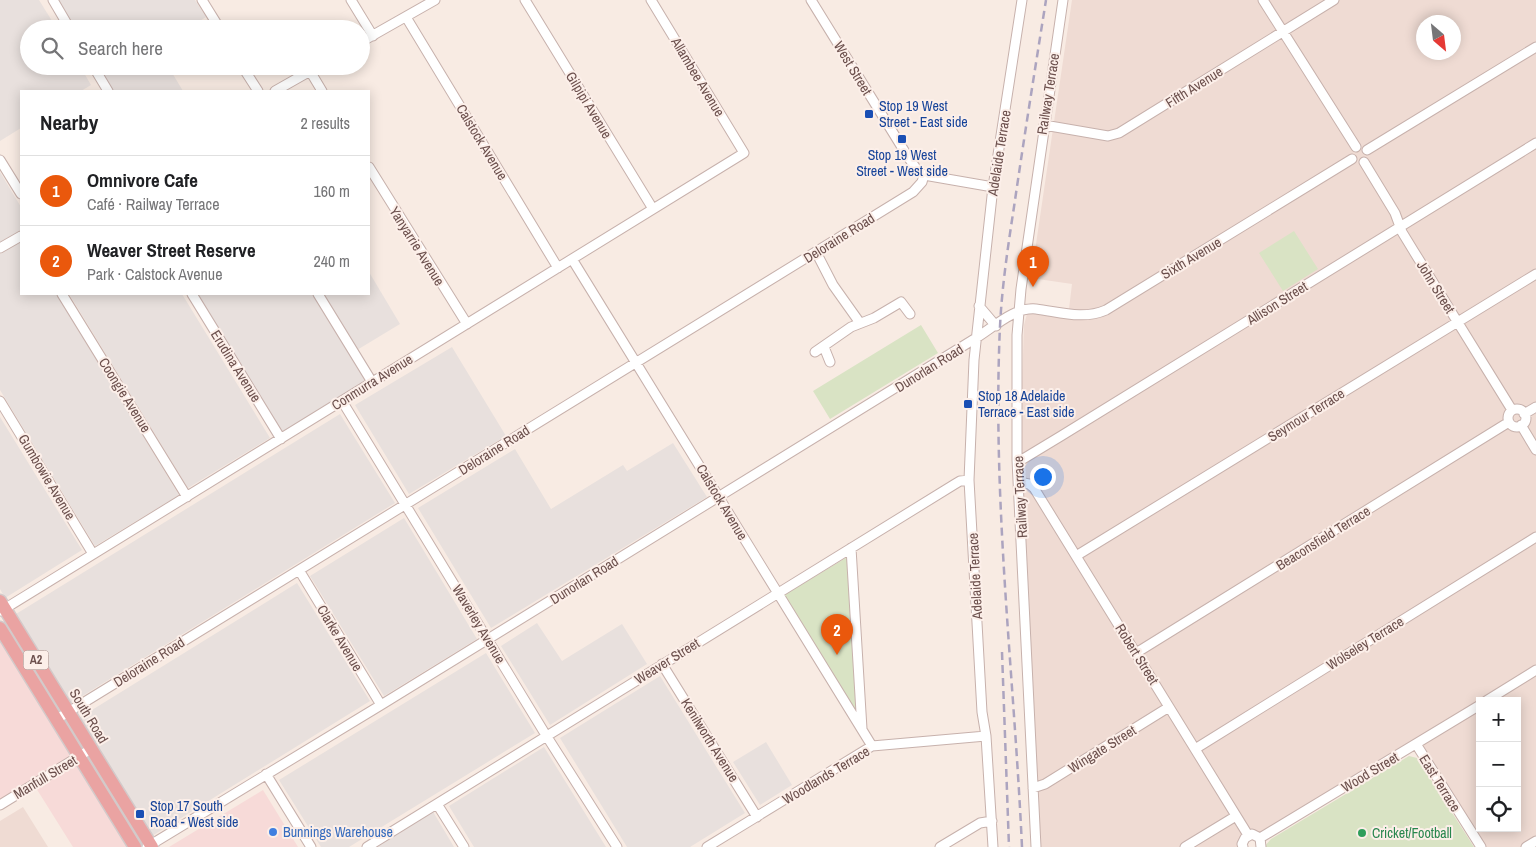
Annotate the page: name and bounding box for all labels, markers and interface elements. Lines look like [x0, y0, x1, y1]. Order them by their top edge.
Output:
north arrow [1416, 15, 1461, 60]
search box [20, 20, 370, 75]
street label: Allambee Avenue [667, 33, 729, 120]
icon: search [38, 34, 66, 62]
text: Search here [78, 35, 163, 61]
street label: West Street [830, 38, 876, 98]
street label: Railway Terrace [1033, 52, 1063, 136]
street label: Fifth Avenue [1162, 62, 1226, 112]
street label: Gilpipi Avenue [562, 68, 616, 142]
place label: Stop 19 West Street - East side [879, 97, 968, 131]
street label: Calstock Avenue [452, 101, 512, 183]
text: Nearby [40, 108, 98, 137]
marker: Stop 19 West Street - East side [863, 108, 875, 120]
street label: Adelaide Terrace [983, 109, 1015, 198]
text: 2 results [300, 112, 350, 134]
marker: Stop 19 West Street - West side [896, 133, 908, 145]
place label: Stop 19 West Street - West side [856, 146, 948, 180]
text: Omnivore Cafe [87, 167, 198, 193]
text: 1 [52, 180, 60, 202]
text: 160 m [314, 180, 350, 202]
text: Café · Railway Terrace [87, 193, 219, 215]
street label: Yanyarrie Avenue [385, 203, 449, 289]
street label: Deloraine Road [800, 209, 878, 267]
street label: Sixth Avenue [1157, 233, 1225, 283]
text: Weaver Street Reserve [87, 237, 256, 263]
pin: 1 [1017, 246, 1049, 287]
text: 2 [52, 250, 60, 272]
text: 240 m [314, 250, 350, 272]
street label: John Street [1413, 257, 1459, 317]
text: Park · Calstock Avenue [87, 263, 222, 285]
street label: Allison Street [1242, 277, 1311, 329]
street label: Erudina Avenue [207, 327, 265, 405]
street label: Dunorlan Road [891, 340, 967, 396]
street label: Conmurra Avenue [328, 350, 416, 414]
street label: Coongie Avenue [95, 354, 155, 436]
street label: Seymour Terrace [1264, 384, 1348, 446]
place label: Stop 18 Adelaide Terrace - East side [978, 387, 1074, 421]
marker: Stop 18 Adelaide Terrace - East side [962, 398, 974, 410]
street label: Deloraine Road [455, 421, 533, 479]
street label: Gumbowie Avenue [14, 431, 80, 523]
street label: Railway Terrace [1009, 456, 1031, 538]
street label: Calstock Avenue [692, 461, 752, 543]
your location [1030, 464, 1056, 490]
street label: Beaconsfield Terrace [1273, 502, 1373, 574]
street label: Adelaide Terrace [964, 532, 986, 621]
street label: Dunorlan Road [546, 552, 622, 608]
street label: Waverley Avenue [448, 581, 510, 667]
street label: Clarke Avenue [313, 601, 367, 675]
street label: Wolseley Terrace [1323, 612, 1407, 674]
pin: 2 [821, 614, 853, 655]
street label: Robert Street [1111, 620, 1163, 688]
street label: Deloraine Road [110, 633, 188, 691]
street label: Weaver Street [631, 634, 703, 688]
road number: A2 [24, 650, 48, 670]
street label: South Road [66, 685, 112, 747]
street label: Kenilworth Avenue [677, 695, 743, 785]
map controls [1476, 697, 1521, 832]
button: + [1476, 697, 1521, 742]
street label: Wingate Street [1065, 721, 1139, 777]
street label: Woodlands Terrace [779, 742, 873, 808]
button: − [1476, 742, 1521, 787]
street label: Wood Street [1338, 748, 1402, 796]
street label: Manfull Street [10, 751, 80, 803]
street label: East Terrace [1415, 751, 1465, 815]
button: locate [1476, 787, 1521, 832]
place label: Stop 17 South Road - West side [150, 797, 239, 831]
marker: Stop 17 South Road - West side [134, 808, 146, 820]
place label: Bunnings Warehouse [283, 823, 393, 841]
place label: Cricket/Football [1372, 824, 1452, 842]
marker: Bunnings Warehouse [267, 826, 279, 838]
marker: Cricket/Football [1356, 827, 1368, 839]

